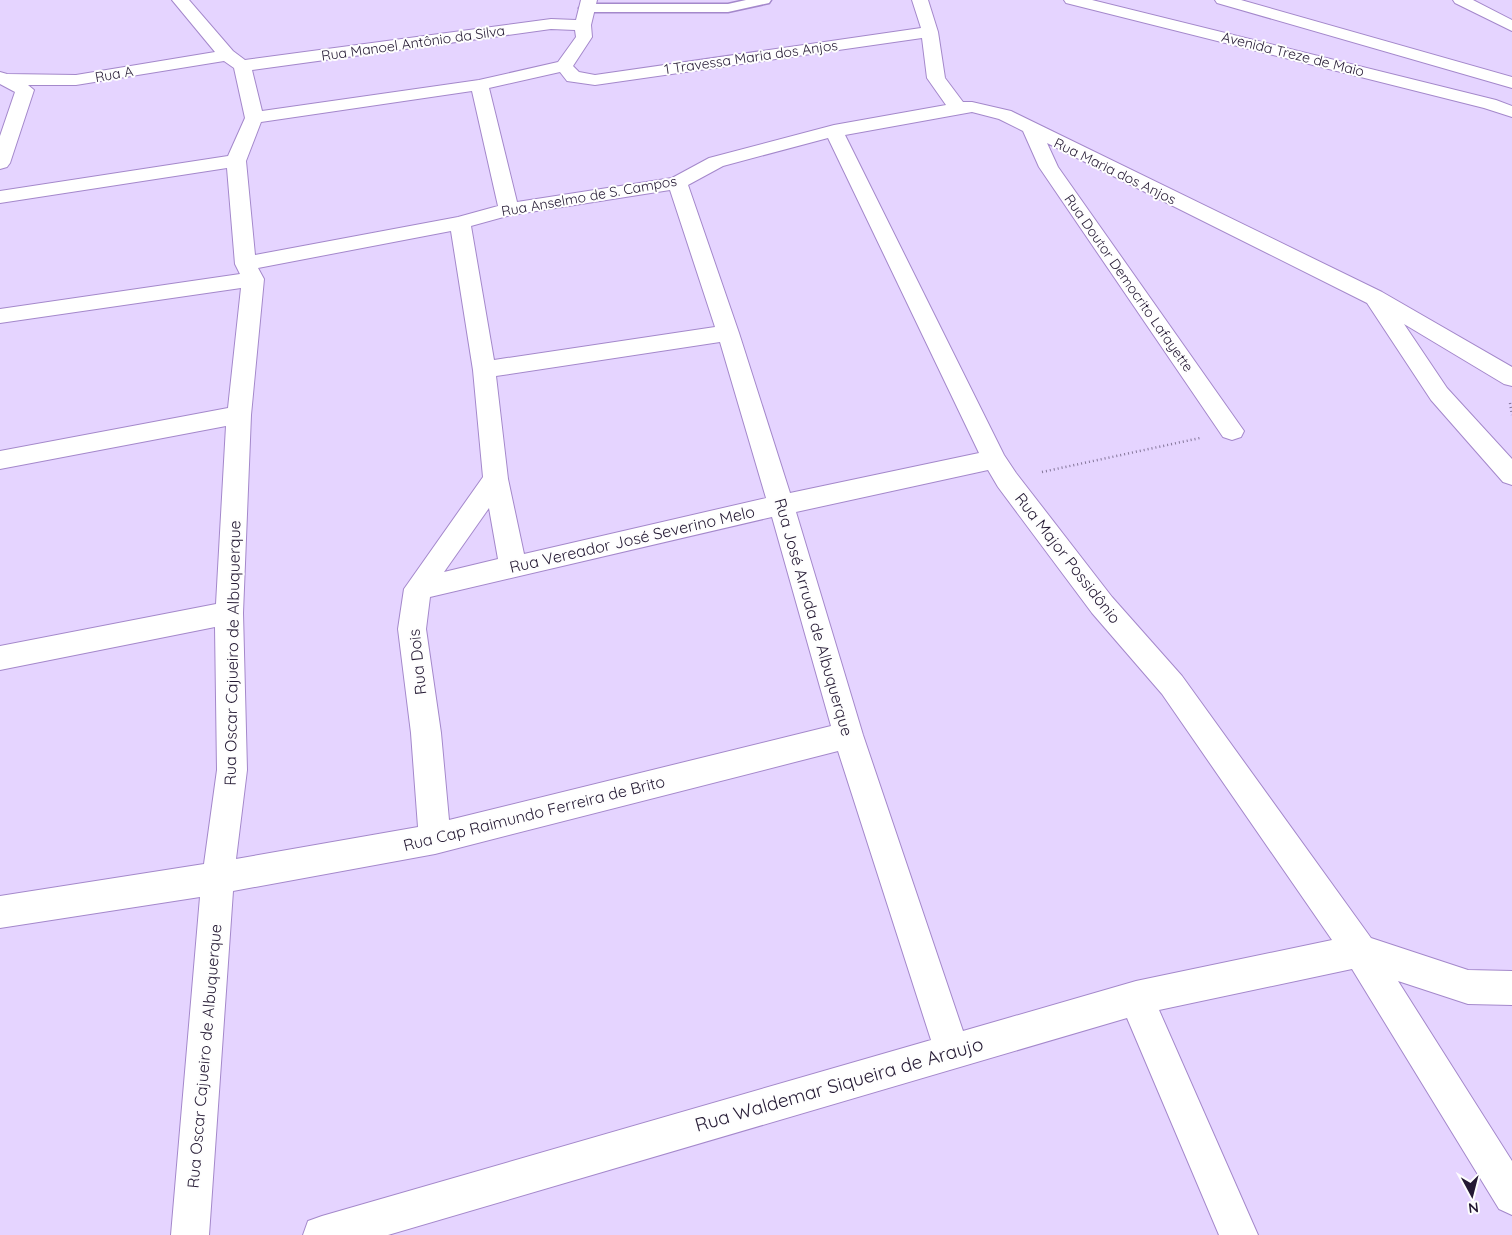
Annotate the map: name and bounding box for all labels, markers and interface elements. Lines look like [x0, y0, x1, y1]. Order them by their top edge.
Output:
street label: Rua Manoel Antônio da Silva [320, 21, 506, 65]
street label: Avenida Treze de Maio [1220, 28, 1366, 80]
street label: 1 Travessa Maria dos Anjos [663, 36, 839, 78]
street label: Rua A [93, 62, 135, 86]
street label: Rua Maria dos Anjos [1051, 134, 1179, 208]
street label: Rua Anselmo de S. Campos [500, 172, 678, 220]
street label: Rua Doutor Democrito Lafayette [1061, 191, 1197, 375]
street label: Rua Major Possidônio [1011, 489, 1125, 627]
street label: Rua José Arruda de Albuquerque [770, 496, 858, 738]
street label: Rua Vereador José Severino Melo [507, 501, 757, 577]
street label: Rua Oscar Cajueiro de Albuquerque [220, 520, 244, 786]
street label: Rua Dois [404, 628, 430, 696]
street label: Rua Cap Raimundo Ferreira de Brito [401, 771, 667, 855]
street label: Rua Oscar Cajueiro de Albuquerque [182, 923, 226, 1189]
street label: Rua Waldemar Siqueira de Araujo [692, 1031, 986, 1137]
north arrow [1447, 1170, 1497, 1220]
text: N [1467, 1198, 1480, 1217]

